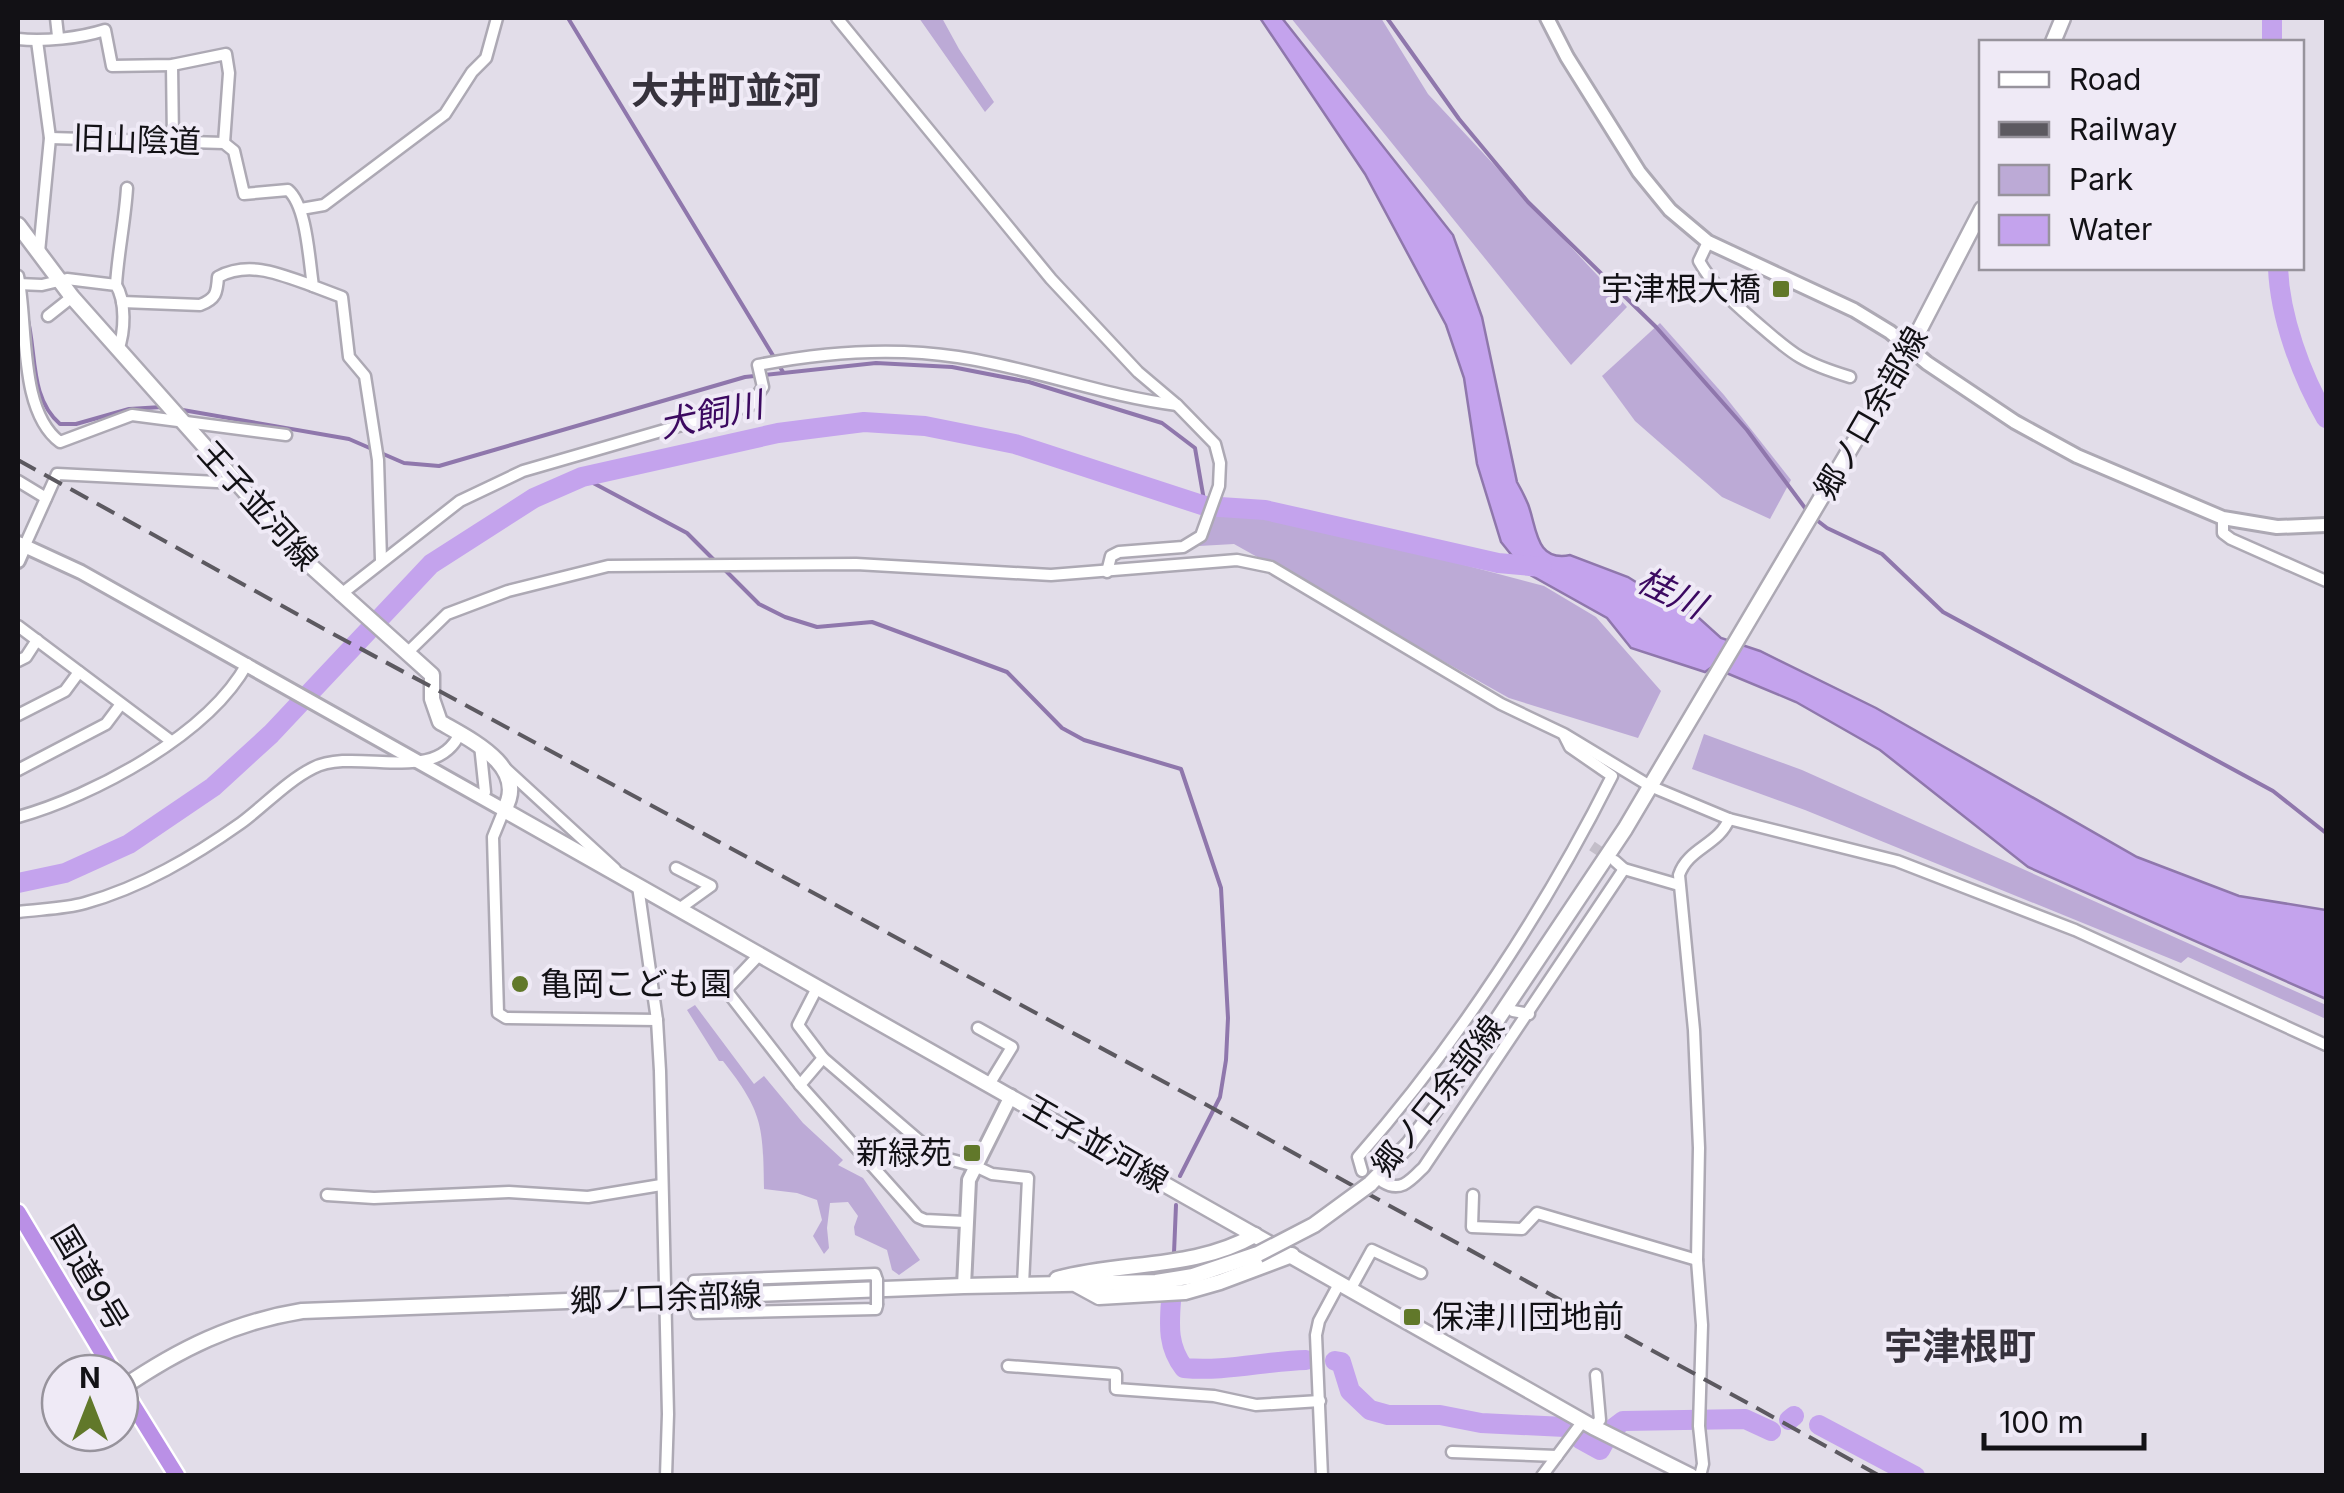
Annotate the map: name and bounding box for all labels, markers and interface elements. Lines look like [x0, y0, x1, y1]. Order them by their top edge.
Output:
legend [1979, 40, 2304, 270]
text: Road [2069, 61, 2141, 97]
district label: 大井町並河 [631, 67, 821, 113]
text: Railway [2069, 111, 2177, 147]
street label: 旧山陰道 [72, 118, 202, 161]
text: Park [2069, 161, 2134, 197]
text: Water [2069, 211, 2152, 247]
place label: 宇津根大橋 [1601, 269, 1761, 308]
marker: 宇津根大橋 [1770, 278, 1792, 300]
street label: 郷ノ口余部線 [1806, 320, 1935, 506]
water label: 犬飼川 [655, 382, 770, 445]
street label: 王子並河線 [190, 433, 326, 578]
water label: 桂川 [1631, 558, 1716, 628]
place label: 亀岡こども園 [540, 964, 732, 1003]
marker: 亀岡こども園 [509, 973, 531, 995]
street label: 郷ノ口余部線 [1363, 1008, 1512, 1183]
street label: 王子並河線 [1017, 1087, 1175, 1200]
place label: 新緑苑 [856, 1133, 952, 1172]
marker: 新緑苑 [961, 1142, 983, 1164]
street label: 国道9号 [44, 1218, 137, 1337]
street label: 郷ノ口余部線 [569, 1275, 763, 1320]
place label: 保津川団地前 [1432, 1297, 1624, 1336]
marker: 保津川団地前 [1401, 1306, 1423, 1328]
district label: 宇津根町 [1884, 1323, 2036, 1369]
north arrow [40, 1353, 140, 1453]
text: N [79, 1361, 101, 1395]
scale bar [1984, 1388, 2144, 1450]
text: 100 m [1999, 1404, 2084, 1440]

